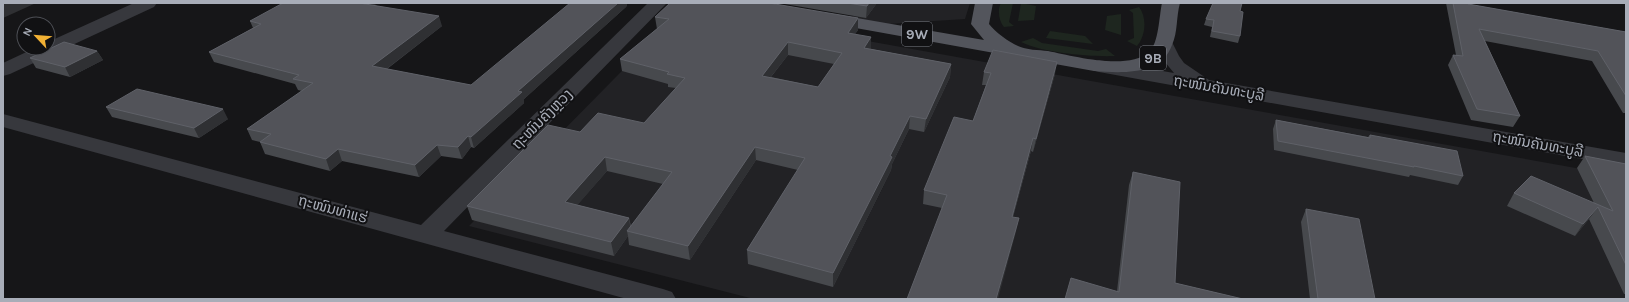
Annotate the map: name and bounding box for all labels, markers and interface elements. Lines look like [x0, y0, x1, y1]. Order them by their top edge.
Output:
north arrow [16, 16, 56, 56]
road number: 9W [902, 22, 932, 46]
text: N [20, 25, 35, 38]
road number: 9B [1140, 46, 1166, 70]
street label: ຖະໜົນຄັນທະບູລີ [1172, 71, 1266, 106]
street label: ຖະໜົນຄັງຫຼວງ [508, 85, 576, 153]
street label: ຖະໜົນຄັນທະບູລີ [1491, 127, 1585, 162]
street label: ຖະໜົນທ່າແຮ່ [296, 191, 370, 227]

